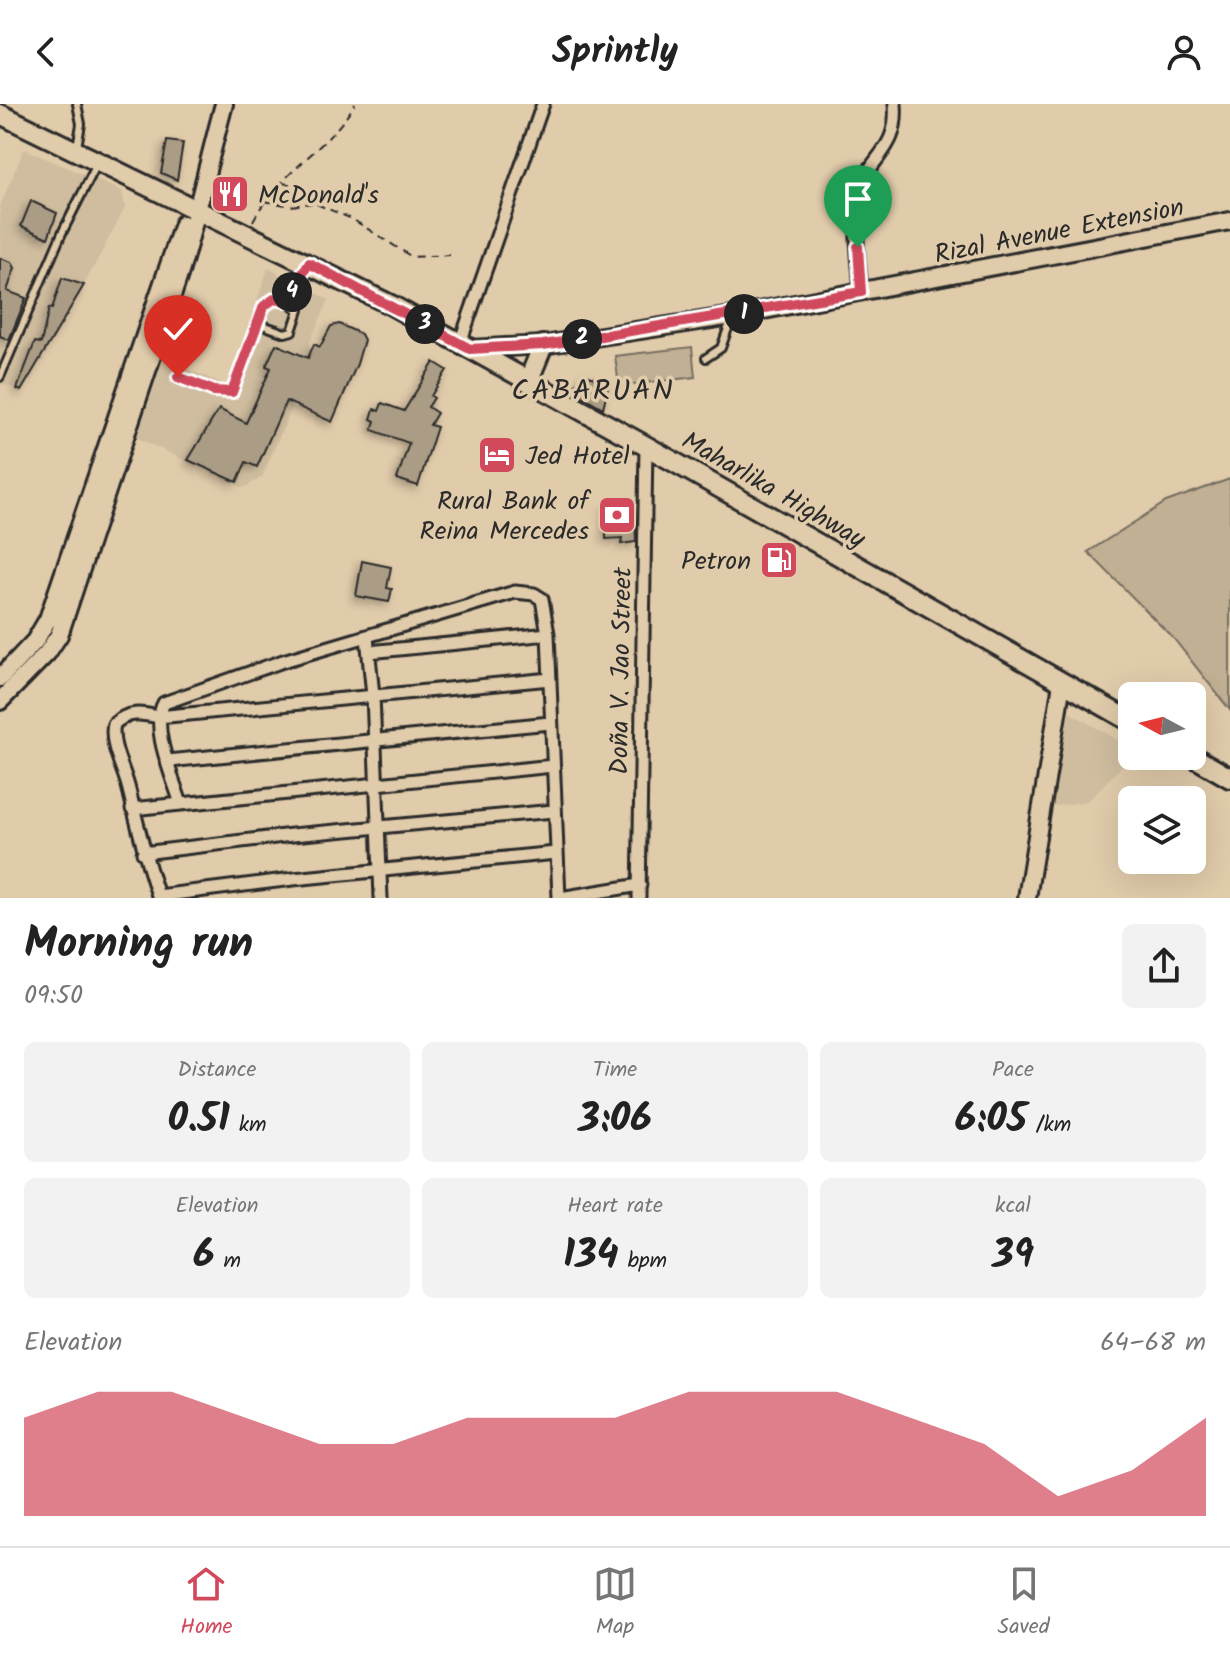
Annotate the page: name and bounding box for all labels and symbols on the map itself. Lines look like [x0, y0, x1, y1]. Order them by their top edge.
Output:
pin [824, 165, 892, 247]
restaurant icon: McDonald's [209, 173, 251, 215]
place label: McDonald's [258, 175, 379, 217]
street label: Rizal Avenue Extension [931, 187, 1188, 277]
pin: 4 [272, 272, 312, 312]
pin: 1 [724, 294, 764, 334]
pin [144, 295, 212, 377]
pin: 3 [405, 304, 445, 344]
pin: 2 [562, 319, 602, 359]
district label: CABARUAN [511, 368, 675, 416]
street label: Maharlika Highway [673, 421, 874, 561]
hotel icon: Jed Hotel [476, 434, 518, 476]
place label: Jed Hotel [525, 436, 630, 478]
place label: Rural Bank of Reina Mercedes [420, 481, 591, 553]
bank icon: Rural Bank of Reina Mercedes [596, 494, 638, 536]
fuel station icon: Petron [758, 539, 800, 581]
place label: Petron [681, 541, 751, 583]
street label: Doña V. Jao Street [599, 566, 645, 775]
north arrow [1118, 682, 1206, 770]

